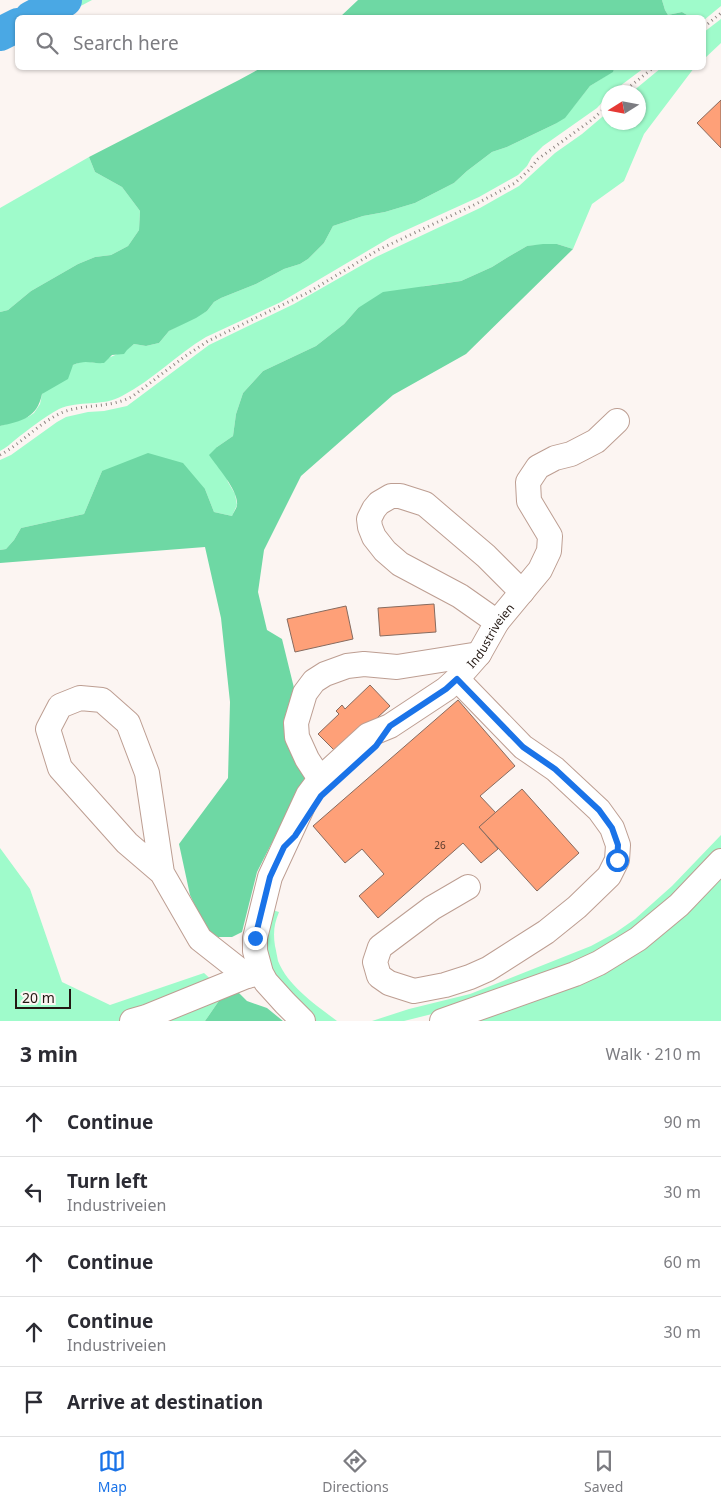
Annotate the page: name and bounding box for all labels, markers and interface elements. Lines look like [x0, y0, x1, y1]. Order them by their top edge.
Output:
search box [15, 15, 706, 70]
icon: search [33, 29, 61, 57]
text: Search here [73, 30, 179, 56]
north arrow [601, 85, 646, 130]
street label: Industriveien [462, 599, 518, 671]
house number: 26 [434, 838, 446, 852]
route start [606, 849, 629, 872]
route end [244, 927, 267, 950]
scale bar [15, 986, 71, 1009]
text: 20 m [22, 988, 55, 1007]
text: 3 min [20, 1040, 78, 1068]
text: Walk · 210 m [606, 1043, 701, 1065]
icon: ahead [20, 1108, 48, 1136]
text: Continue [67, 1109, 153, 1135]
text: 90 m [664, 1111, 701, 1133]
text: Turn left [67, 1168, 148, 1194]
icon: left [20, 1178, 48, 1206]
text: 30 m [664, 1181, 701, 1203]
text: Industriveien [67, 1194, 166, 1216]
icon: ahead [20, 1248, 48, 1276]
text: Continue [67, 1249, 153, 1275]
text: 60 m [664, 1251, 701, 1273]
text: Continue [67, 1308, 153, 1334]
icon: ahead [20, 1318, 48, 1346]
text: 30 m [664, 1321, 701, 1343]
text: Industriveien [67, 1334, 166, 1356]
icon: arrive [20, 1388, 48, 1416]
text: Arrive at destination [67, 1389, 263, 1415]
tab: Map [98, 1447, 127, 1496]
tab: Directions [322, 1447, 389, 1496]
tab: Saved [584, 1447, 623, 1496]

